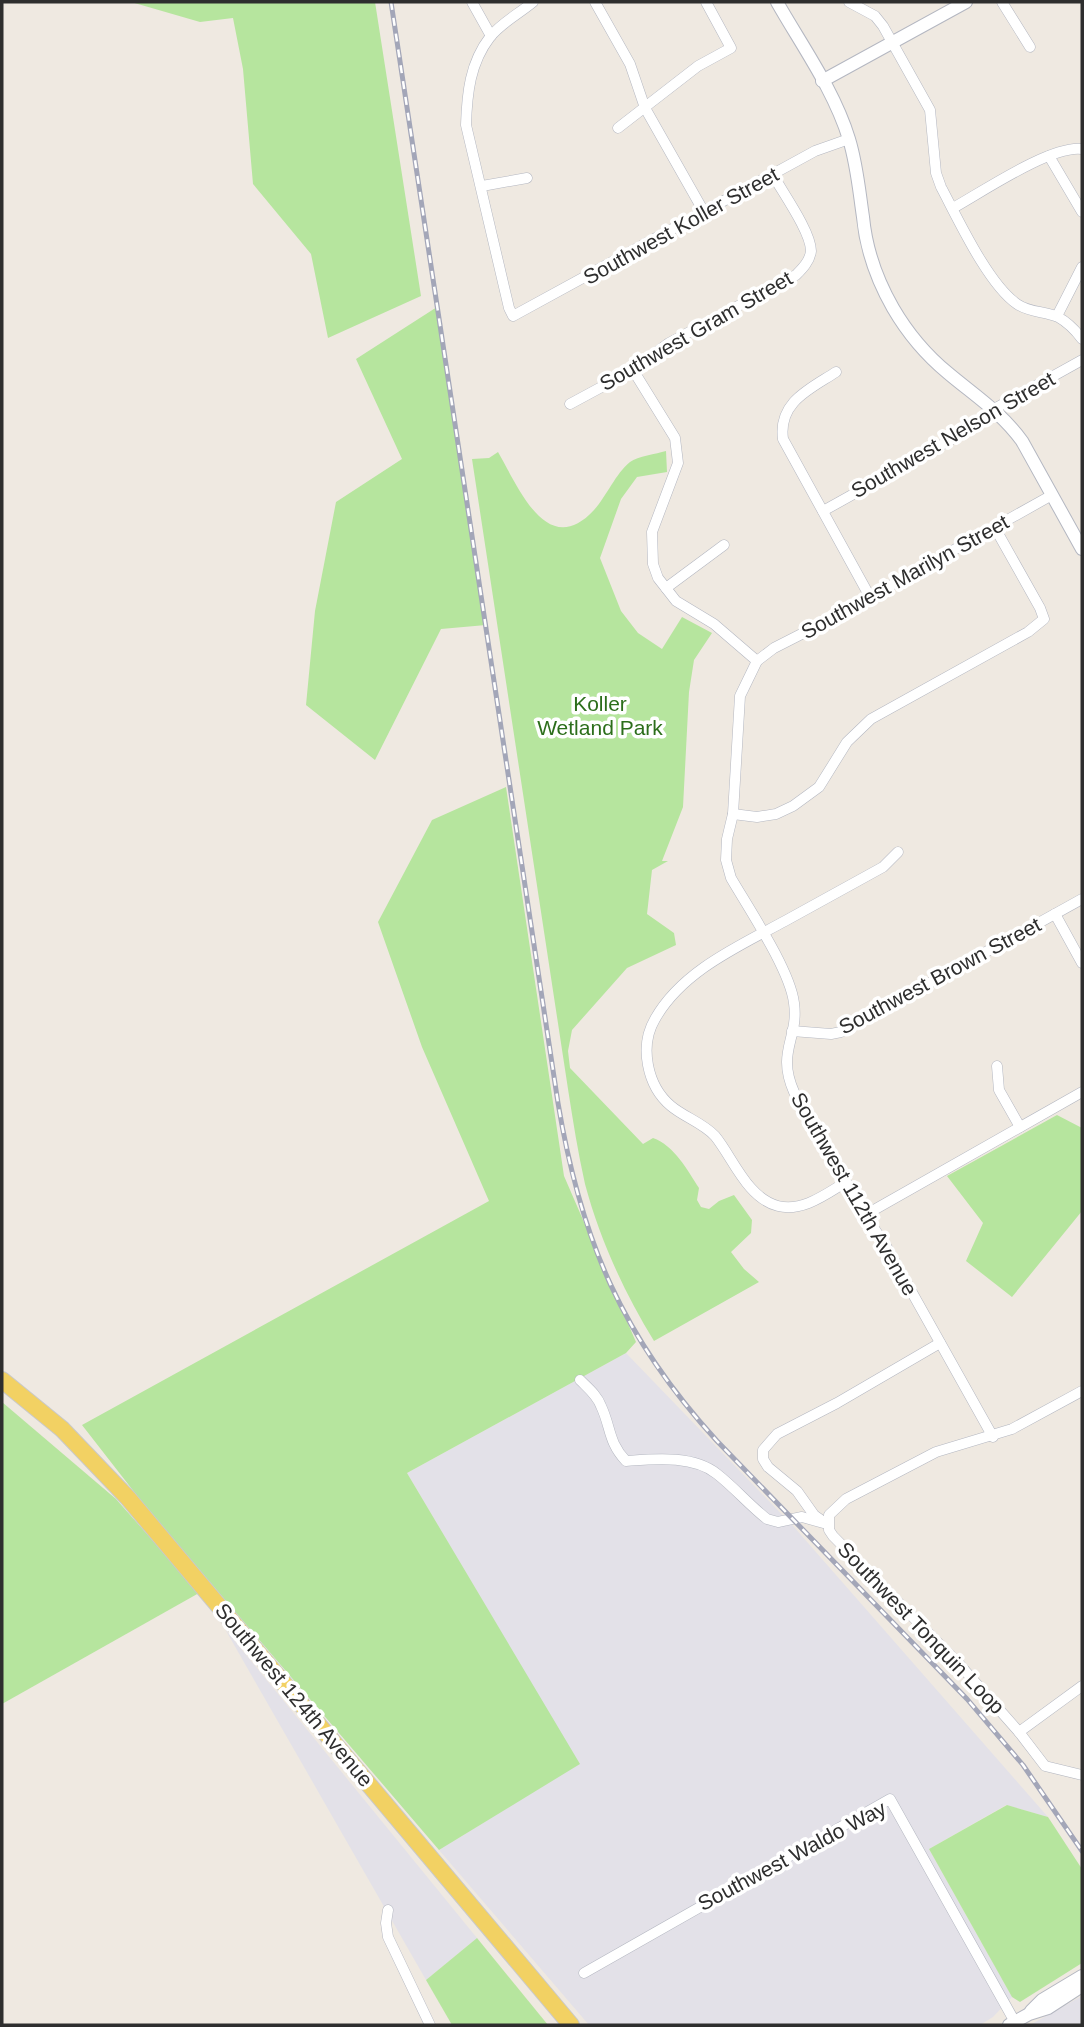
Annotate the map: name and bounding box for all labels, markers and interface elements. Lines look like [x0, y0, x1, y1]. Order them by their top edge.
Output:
street label: Southwest Koller Street [579, 162, 782, 289]
street label: Southwest Gram Street [595, 266, 796, 395]
street label: Southwest Nelson Street [847, 367, 1059, 502]
street label: Southwest Marilyn Street [797, 510, 1013, 643]
park label: Koller Wetland Park [537, 692, 663, 739]
street label: Southwest Brown Street [835, 912, 1045, 1039]
street label: Southwest 112th Avenue [787, 1088, 922, 1299]
street label: Southwest Tonquin Loop [833, 1537, 1009, 1718]
street label: Southwest 124th Avenue [211, 1598, 378, 1791]
street label: Southwest Waldo Way [694, 1796, 890, 1915]

